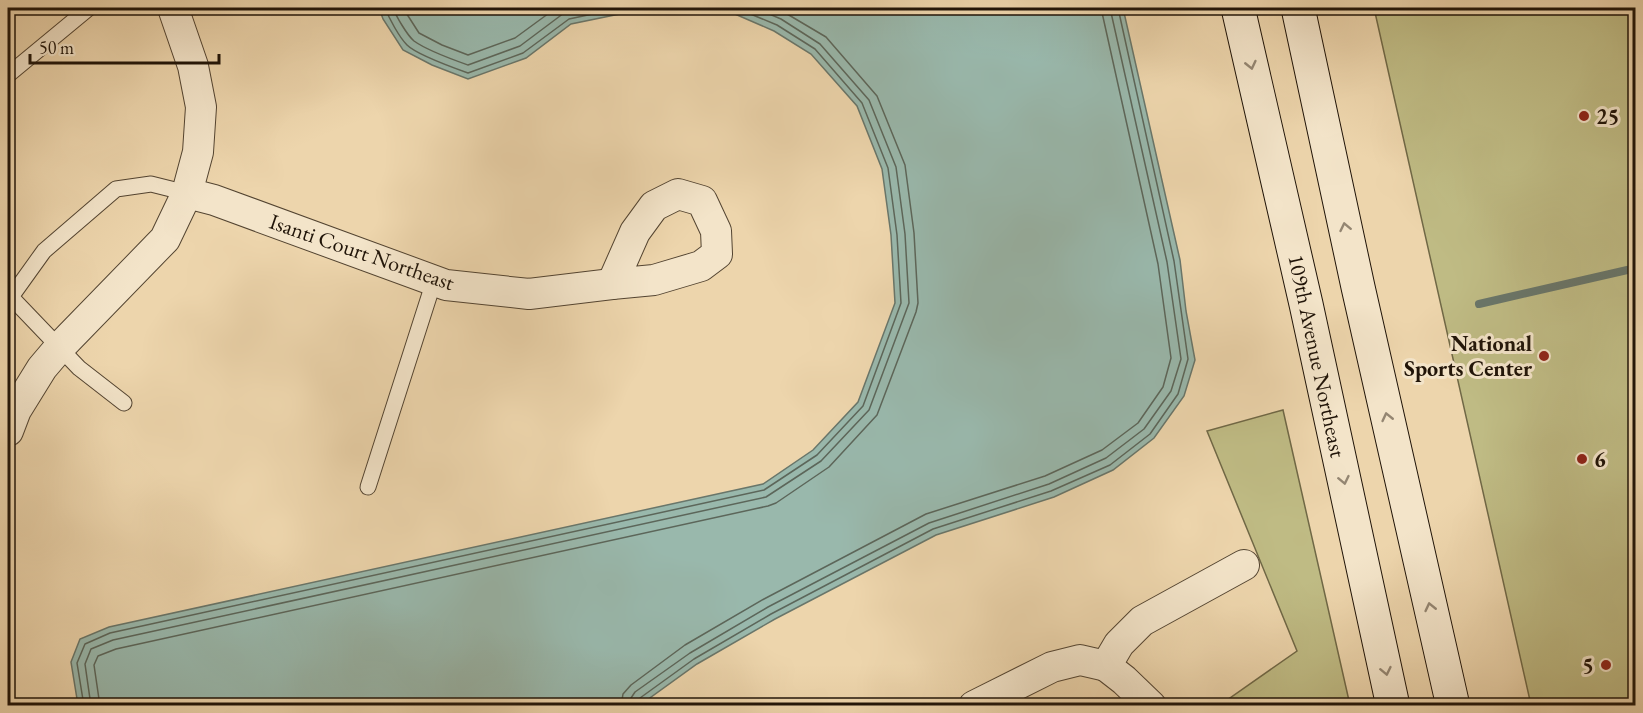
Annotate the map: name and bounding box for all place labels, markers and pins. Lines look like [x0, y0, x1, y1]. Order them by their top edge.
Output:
place label: 25 [1596, 102, 1619, 131]
marker: 25 [1577, 109, 1591, 123]
place label: National Sports Center [1404, 329, 1533, 383]
marker: National Sports Center [1537, 349, 1551, 363]
place label: 6 [1594, 445, 1606, 474]
marker: 6 [1575, 452, 1589, 466]
place label: 5 [1582, 651, 1594, 680]
marker: 5 [1599, 658, 1613, 672]

